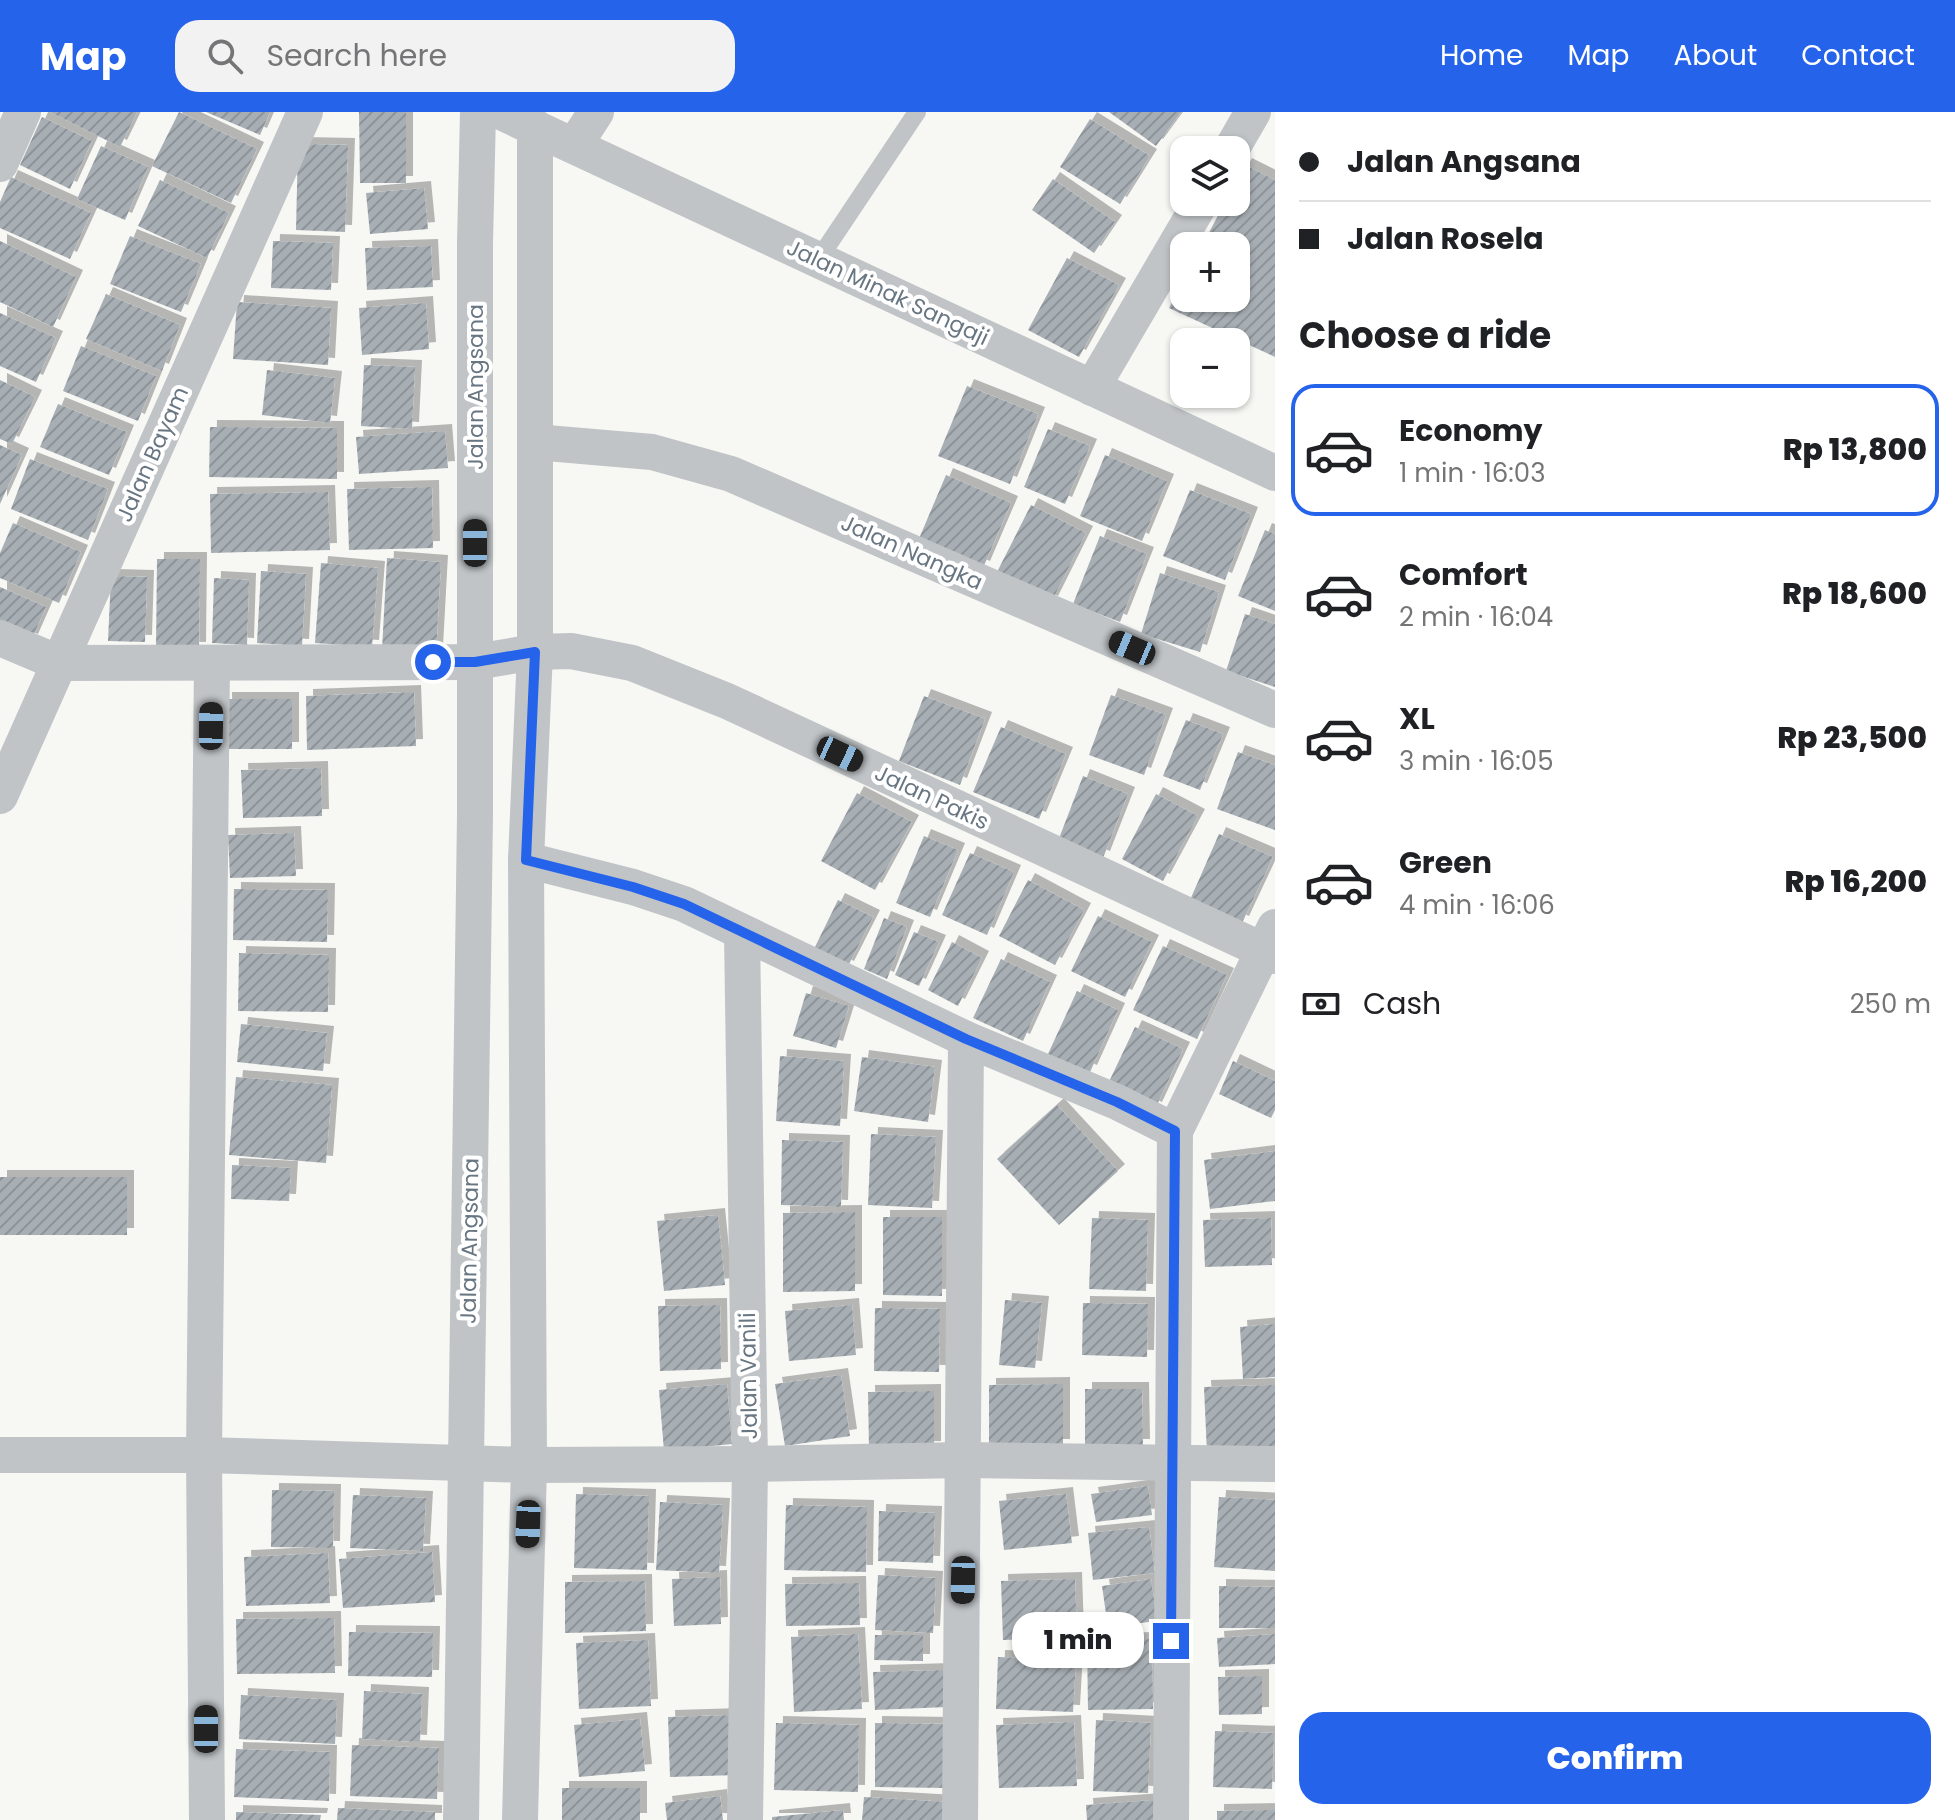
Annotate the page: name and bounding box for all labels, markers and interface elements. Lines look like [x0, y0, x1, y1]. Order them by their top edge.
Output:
search box [175, 20, 735, 92]
text: Map [40, 30, 127, 83]
icon: search [203, 34, 247, 78]
text: Search here [267, 34, 447, 77]
text: Home [1440, 36, 1523, 75]
text: Map [1567, 36, 1629, 75]
text: About [1673, 36, 1757, 75]
text: Contact [1801, 36, 1915, 75]
map controls [1170, 136, 1250, 408]
button: layers [1170, 136, 1250, 216]
text: Jalan Angsana [1347, 140, 1581, 183]
text: Jalan Rosela [1347, 217, 1544, 260]
street label: Jalan Minak Sangaji [782, 232, 994, 353]
button: + [1170, 232, 1250, 312]
street label: Jalan Angsana [460, 304, 491, 470]
text: Choose a ride [1299, 310, 1551, 361]
button: − [1170, 328, 1250, 408]
street label: Jalan Bayam [109, 382, 196, 527]
text: Economy [1399, 409, 1543, 452]
icon: car [1303, 414, 1375, 486]
text: Rp 13,800 [1783, 428, 1927, 471]
text: 1 min · 16:03 [1399, 455, 1545, 491]
street label: Jalan Nangka [836, 507, 988, 598]
car [463, 519, 487, 567]
text: Comfort [1399, 553, 1528, 596]
icon: car [1303, 558, 1375, 630]
text: Rp 18,600 [1782, 572, 1927, 615]
text: 2 min · 16:04 [1399, 599, 1553, 635]
car [1105, 628, 1159, 668]
route start [415, 644, 451, 680]
text: XL [1399, 697, 1435, 740]
car [199, 702, 223, 750]
icon: car [1303, 702, 1375, 774]
text: Rp 23,500 [1777, 716, 1927, 759]
car [813, 733, 867, 775]
text: 3 min · 16:05 [1399, 743, 1554, 779]
street label: Jalan Pakis [870, 757, 994, 837]
text: Green [1399, 841, 1492, 884]
icon: car [1303, 846, 1375, 918]
text: Rp 16,200 [1784, 860, 1927, 903]
text: 4 min · 16:06 [1399, 887, 1555, 923]
icon: cash [1299, 982, 1343, 1026]
text: Cash [1363, 982, 1441, 1025]
text: 250 m [1850, 986, 1931, 1022]
street label: Jalan Angsana [453, 1158, 486, 1324]
street label: Jalan Vanili [732, 1312, 765, 1440]
car [515, 1500, 541, 1548]
car [951, 1556, 975, 1604]
callout: 1 min [1011, 1613, 1143, 1669]
text: 1 min [1044, 1622, 1112, 1658]
route end [1153, 1623, 1189, 1659]
car [194, 1705, 218, 1753]
button: Confirm [1299, 1712, 1931, 1804]

